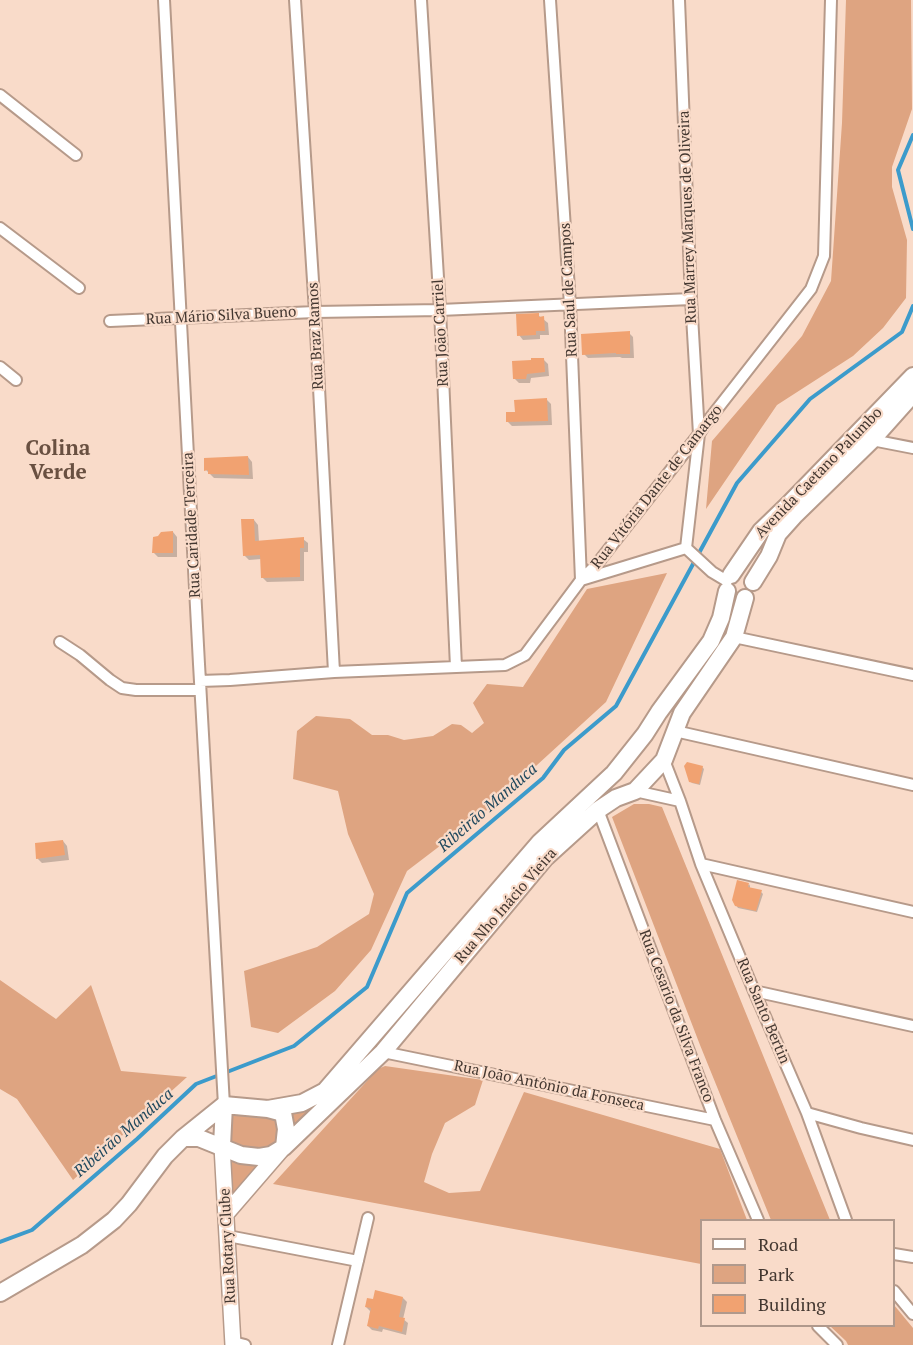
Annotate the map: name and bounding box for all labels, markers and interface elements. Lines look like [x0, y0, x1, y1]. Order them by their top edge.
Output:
street label: Rua Marrey Marques de Oliveira [675, 110, 701, 324]
street label: Rua Saul de Campos [556, 222, 582, 358]
street label: Rua João Carriel [429, 279, 453, 387]
street label: Rua Braz Ramos [304, 282, 328, 390]
street label: Rua Mário Silva Bueno [145, 303, 297, 329]
street label: Rua Vitória Dante de Camargo [588, 402, 726, 572]
street label: Avenida Caetano Palumbo [752, 404, 886, 542]
district label: Colina Verde [26, 436, 90, 486]
street label: Rua Caridade Terceira [179, 452, 205, 598]
water label: Ribeirão Manduca [435, 760, 541, 856]
street label: Rua Nho Inácio Vieira [451, 845, 561, 967]
street label: Rua Cesario da Silva Franco [635, 927, 717, 1105]
street label: Rua Santo Bertin [733, 956, 793, 1066]
street label: Rua João Antônio da Fonseca [452, 1057, 646, 1115]
water label: Ribeirão Manduca [71, 1085, 177, 1181]
street label: Rua Rotary Clube [216, 1188, 240, 1304]
legend [700, 1219, 895, 1327]
text: Road [758, 1232, 798, 1256]
text: Park [758, 1262, 794, 1286]
text: Building [758, 1292, 826, 1316]

